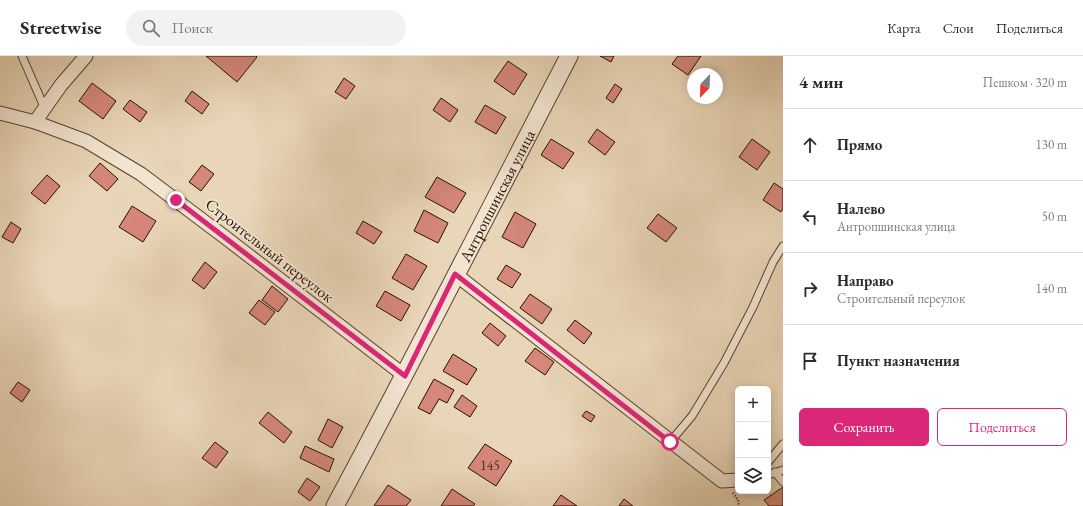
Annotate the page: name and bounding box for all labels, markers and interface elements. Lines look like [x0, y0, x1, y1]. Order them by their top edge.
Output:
search box [126, 10, 406, 46]
text: Streetwise [20, 15, 102, 40]
icon: search [140, 17, 162, 39]
text: Поиск [172, 18, 213, 37]
text: Карта [887, 19, 921, 37]
text: Слои [943, 19, 974, 37]
text: Поделиться [996, 19, 1063, 37]
north arrow [687, 68, 723, 104]
text: 4 мин [799, 71, 843, 93]
text: Пешком · 320 m [983, 74, 1067, 91]
street label: Антропшинская улица [454, 126, 540, 267]
icon: ahead [799, 134, 821, 156]
text: Прямо [837, 135, 882, 154]
text: 130 m [1036, 136, 1067, 153]
route end [167, 191, 185, 209]
street label: Строительный переулок [201, 194, 339, 307]
text: Налево [837, 199, 885, 218]
icon: left [799, 206, 821, 228]
text: 50 m [1042, 208, 1067, 225]
text: Антропшинская улица [837, 218, 956, 235]
text: Направо [837, 271, 894, 290]
icon: right [799, 278, 821, 300]
text: 140 m [1036, 280, 1067, 297]
text: Строительный переулок [837, 290, 965, 307]
icon: arrive [799, 350, 821, 372]
text: Пункт назначения [837, 351, 960, 370]
map controls [735, 386, 771, 494]
button: + [735, 386, 771, 422]
button: Сохранить [799, 408, 929, 446]
button: Поделиться [937, 408, 1067, 446]
button: − [735, 422, 771, 458]
route start [661, 433, 679, 451]
house number: 145 [480, 456, 500, 474]
button: layers [735, 458, 771, 494]

